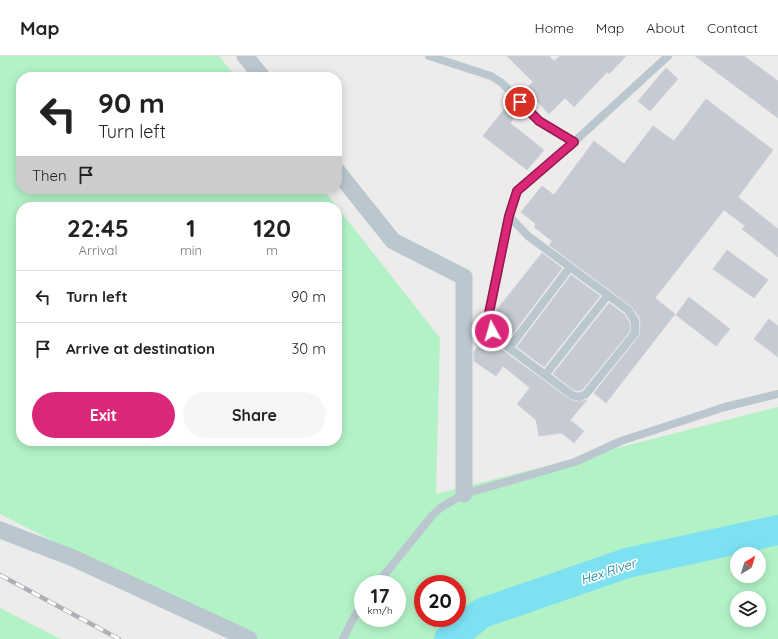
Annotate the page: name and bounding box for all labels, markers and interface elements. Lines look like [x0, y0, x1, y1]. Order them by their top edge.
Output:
text: Map [20, 16, 59, 40]
text: Home [535, 19, 574, 37]
text: Map [596, 19, 624, 37]
text: About [646, 19, 685, 37]
text: Contact [707, 19, 758, 37]
text: 90 m [98, 85, 165, 120]
pin [503, 85, 537, 119]
icon: left [32, 88, 84, 140]
icon: arrive [509, 91, 531, 113]
text: Turn left [98, 120, 166, 143]
icon: arrive [75, 164, 97, 186]
text: Then [32, 166, 67, 185]
text: 22:45 [67, 213, 129, 243]
text: 1 [186, 213, 196, 243]
text: 120 [253, 213, 291, 243]
text: Arrival [79, 242, 117, 258]
text: min [180, 242, 202, 258]
text: m [266, 242, 278, 258]
icon: left [32, 286, 54, 308]
text: Turn left [66, 287, 128, 306]
text: 90 m [291, 287, 326, 306]
position arrow [471, 310, 513, 352]
icon: arrive [32, 338, 54, 360]
text: Arrive at destination [66, 339, 215, 358]
text: 30 m [291, 339, 326, 358]
button: Exit [32, 392, 175, 438]
button: Share [183, 392, 326, 438]
north arrow [730, 547, 766, 583]
map controls [730, 547, 766, 627]
water label: Hex River [578, 554, 640, 587]
speed limit sign: 20 [414, 575, 466, 627]
text: 17 [371, 583, 389, 608]
button: layers [730, 591, 766, 627]
text: km/h [367, 604, 393, 617]

